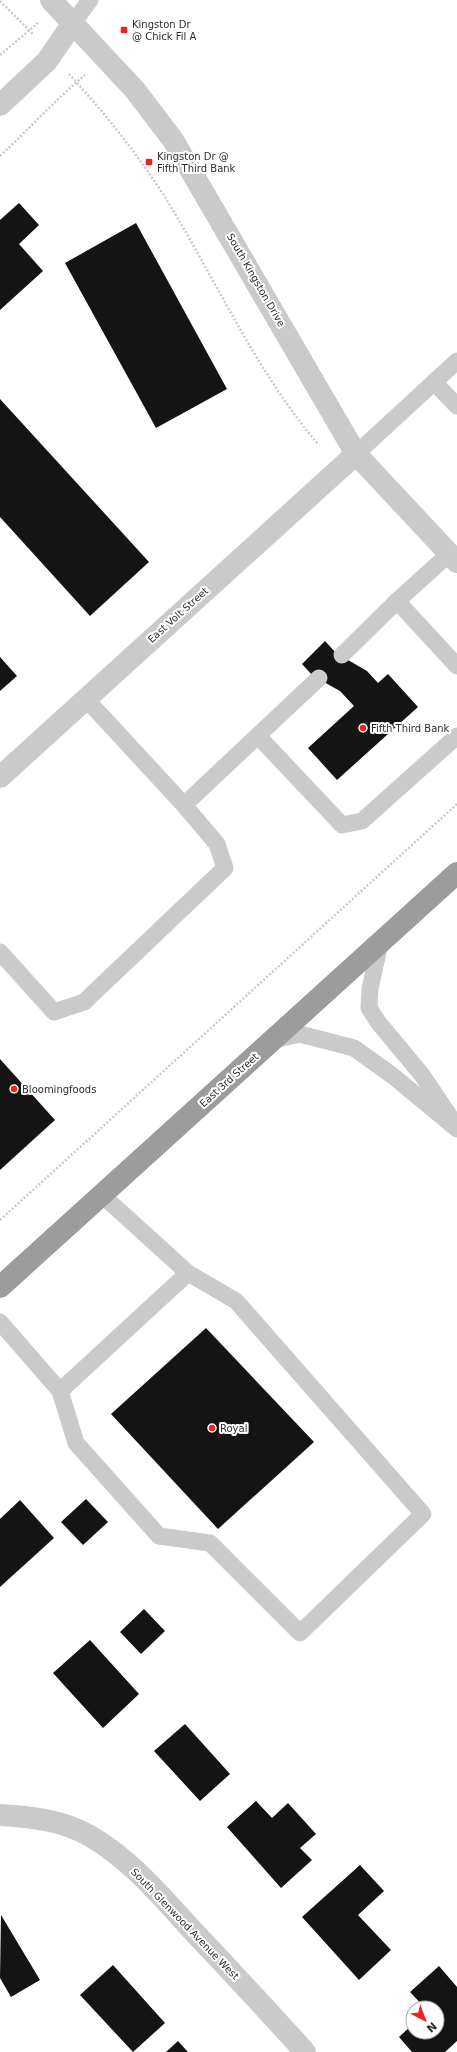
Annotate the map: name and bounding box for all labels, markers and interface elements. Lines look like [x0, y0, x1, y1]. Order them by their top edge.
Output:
place label: Kingston Dr @ Chick Fil A [132, 19, 197, 42]
marker: Kingston Dr @ Chick Fil A [119, 25, 129, 35]
place label: Kingston Dr @ Fifth Third Bank [157, 151, 236, 174]
marker: Kingston Dr @ Fifth Third Bank [144, 157, 154, 167]
street label: South Kingston Drive [225, 231, 287, 329]
street label: East Volt Street [146, 585, 210, 645]
marker: Fifth Third Bank [358, 723, 368, 733]
place label: Fifth Third Bank [371, 723, 450, 734]
street label: East 3rd Street [197, 1051, 261, 1109]
marker: Bloomingfoods [9, 1084, 19, 1094]
place label: Bloomingfoods [22, 1084, 96, 1095]
marker: Royal [207, 1423, 217, 1433]
place label: Royal [220, 1423, 247, 1434]
street label: South Glenwood Avenue West [129, 1866, 241, 1982]
north arrow [405, 2000, 445, 2040]
text: N [424, 2019, 439, 2035]

